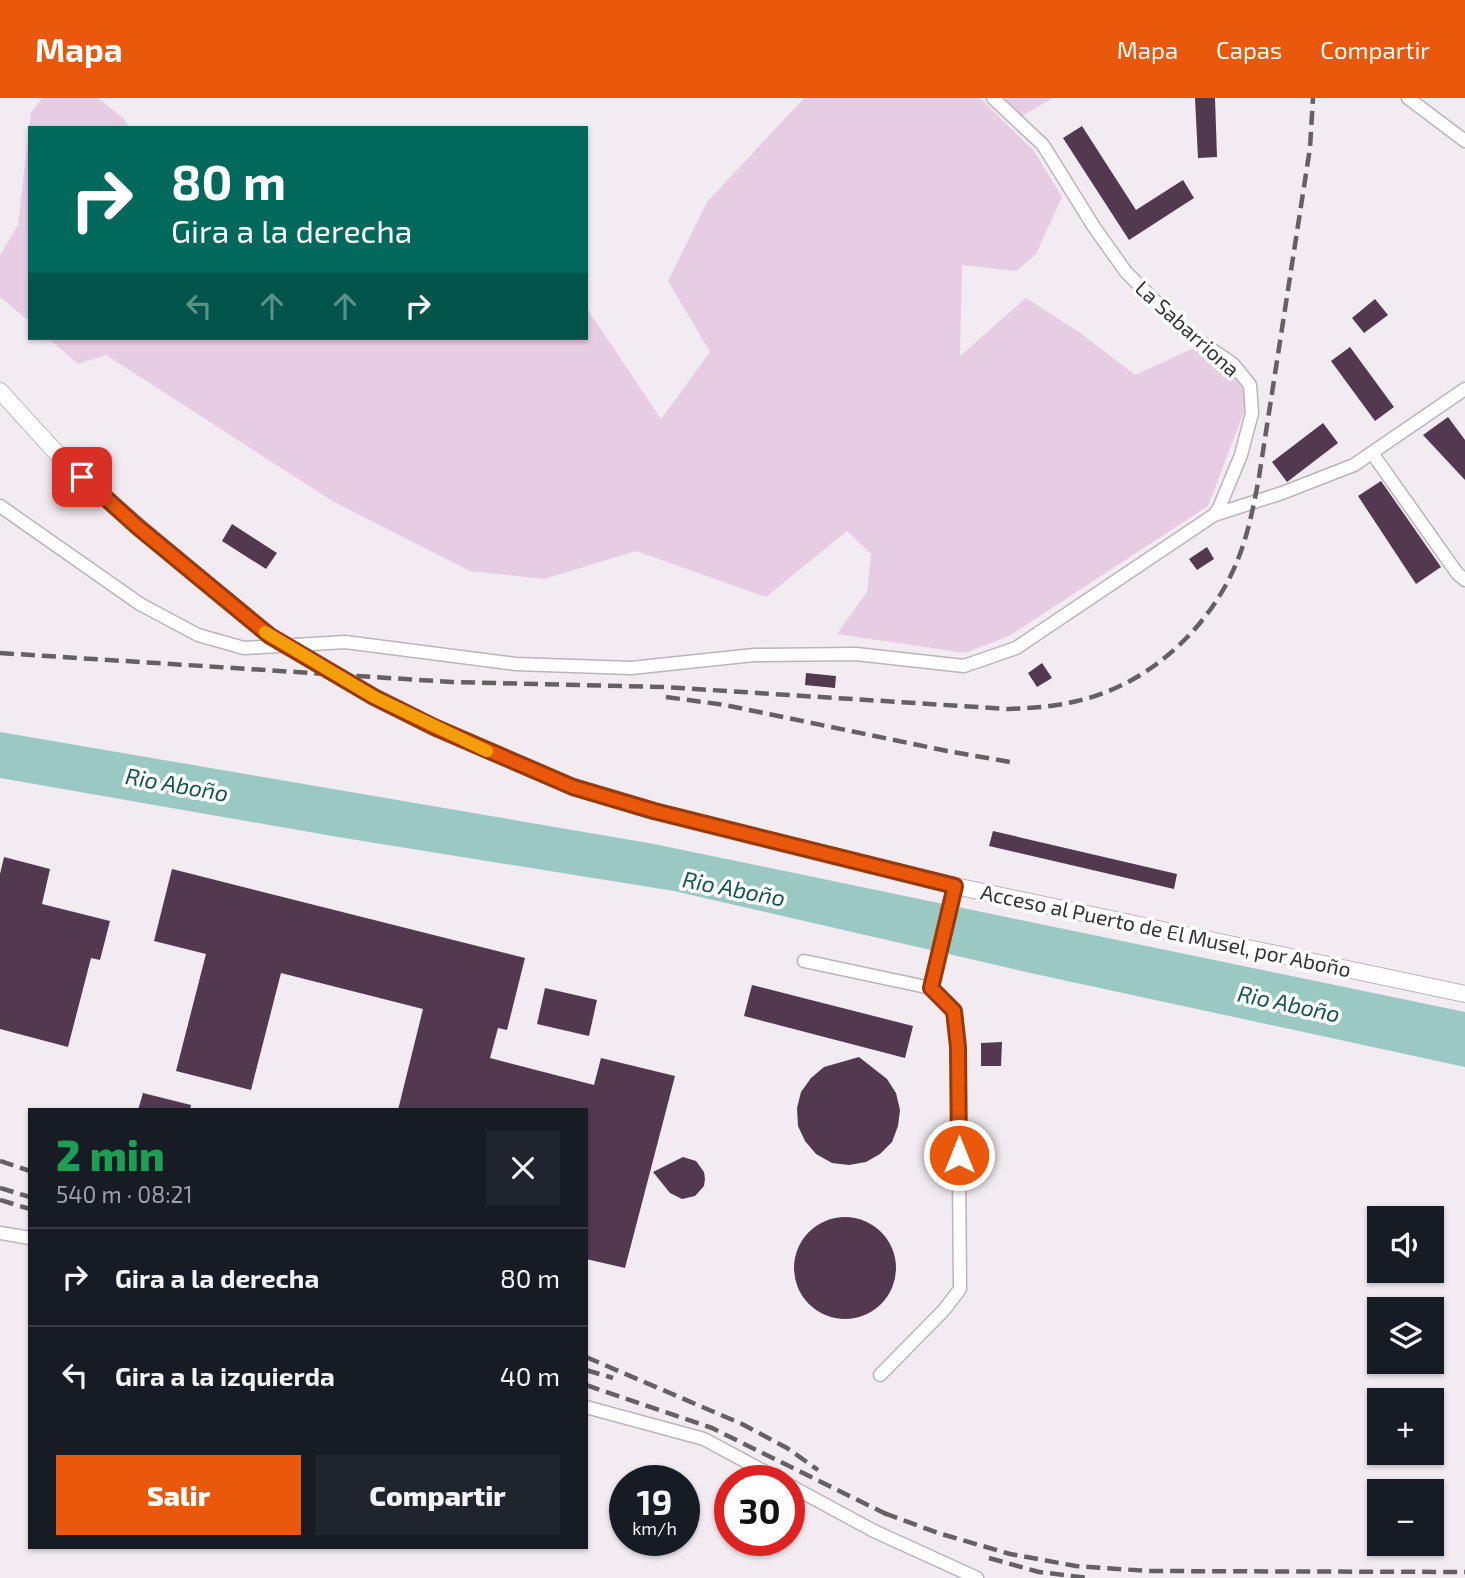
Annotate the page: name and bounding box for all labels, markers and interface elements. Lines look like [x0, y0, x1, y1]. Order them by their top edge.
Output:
text: Mapa [35, 29, 123, 69]
text: Mapa [1117, 35, 1178, 64]
text: Capas [1216, 35, 1282, 64]
text: Compartir [1320, 35, 1430, 64]
text: 80 m [171, 151, 286, 210]
icon: right [56, 154, 147, 245]
text: Gira a la derecha [171, 211, 412, 249]
street label: La Sabarriona [1131, 275, 1245, 381]
icon: left [180, 287, 218, 325]
icon: ahead [253, 287, 291, 325]
icon: ahead [326, 287, 364, 325]
icon: right [399, 287, 437, 325]
pin [52, 447, 112, 507]
icon: arrive [63, 458, 101, 496]
water label: Rio Aboño [123, 761, 231, 807]
water label: Rio Aboño [680, 864, 788, 912]
street label: Acceso al Puerto de El Musel, por Aboño [979, 878, 1353, 982]
water label: Rio Aboño [1235, 978, 1343, 1028]
position arrow [922, 1118, 996, 1192]
text: 2 min [56, 1129, 165, 1179]
button: close [486, 1131, 560, 1205]
text: 540 m · 08:21 [56, 1180, 193, 1208]
map controls [1367, 1206, 1444, 1556]
button: sound [1367, 1206, 1444, 1283]
icon: right [56, 1258, 94, 1296]
text: Gira a la derecha [115, 1262, 319, 1293]
text: 80 m [500, 1262, 560, 1293]
button: layers [1367, 1297, 1444, 1374]
icon: left [56, 1356, 94, 1394]
text: Gira a la izquierda [115, 1360, 335, 1391]
text: 40 m [500, 1360, 560, 1391]
button: + [1367, 1388, 1444, 1465]
button: Salir [56, 1455, 301, 1535]
button: Compartir [315, 1455, 560, 1535]
speed limit sign: 30 [714, 1465, 805, 1556]
button: − [1367, 1479, 1444, 1556]
text: 19 [637, 1480, 672, 1522]
text: km/h [632, 1517, 677, 1539]

